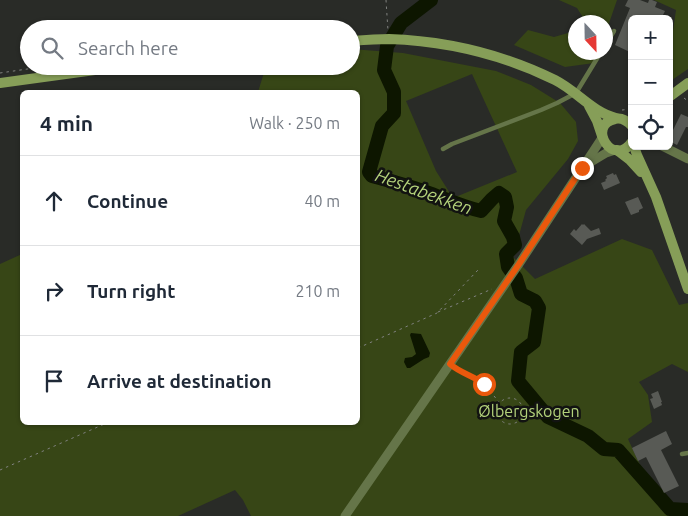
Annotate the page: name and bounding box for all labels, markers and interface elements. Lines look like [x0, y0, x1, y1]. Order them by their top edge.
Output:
north arrow [568, 15, 613, 60]
map controls [628, 15, 673, 150]
button: + [628, 15, 673, 60]
search box [20, 20, 360, 75]
icon: search [38, 34, 66, 62]
text: Search here [78, 37, 178, 59]
button: − [628, 60, 673, 105]
button: locate [628, 105, 673, 150]
text: 4 min [40, 111, 93, 135]
text: Walk · 250 m [249, 114, 340, 132]
route end [571, 157, 594, 180]
water label: Hestabekken [373, 164, 475, 218]
icon: ahead [40, 187, 68, 215]
text: Continue [87, 190, 168, 212]
text: 40 m [304, 192, 340, 210]
icon: right [40, 277, 68, 305]
text: Turn right [87, 280, 175, 302]
text: 210 m [295, 282, 340, 300]
icon: arrive [40, 367, 68, 395]
text: Arrive at destination [87, 370, 272, 392]
route start [473, 373, 496, 396]
park label: Ølbergskogen [478, 402, 580, 420]

